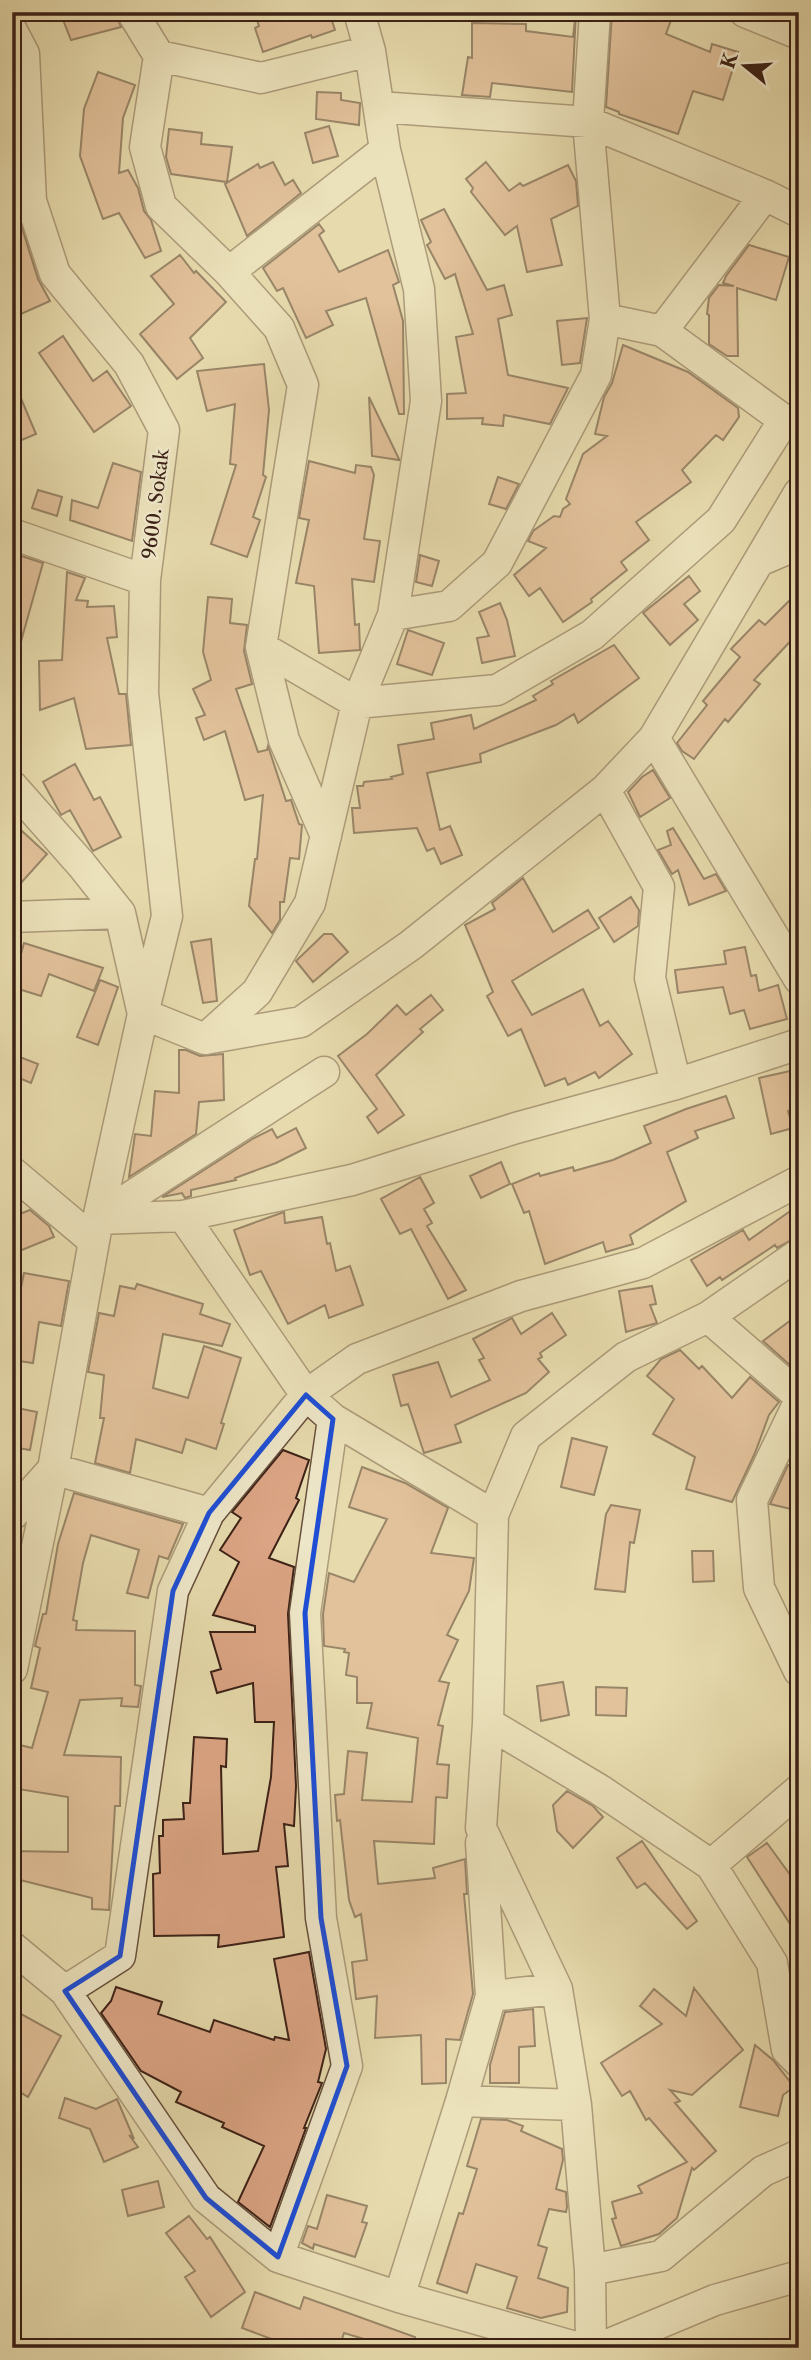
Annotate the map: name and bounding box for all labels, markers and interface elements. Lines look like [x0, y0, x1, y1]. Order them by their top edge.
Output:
north arrow [710, 32, 780, 102]
text: K [716, 49, 743, 72]
street label: 9600. Sokak [137, 447, 174, 560]

